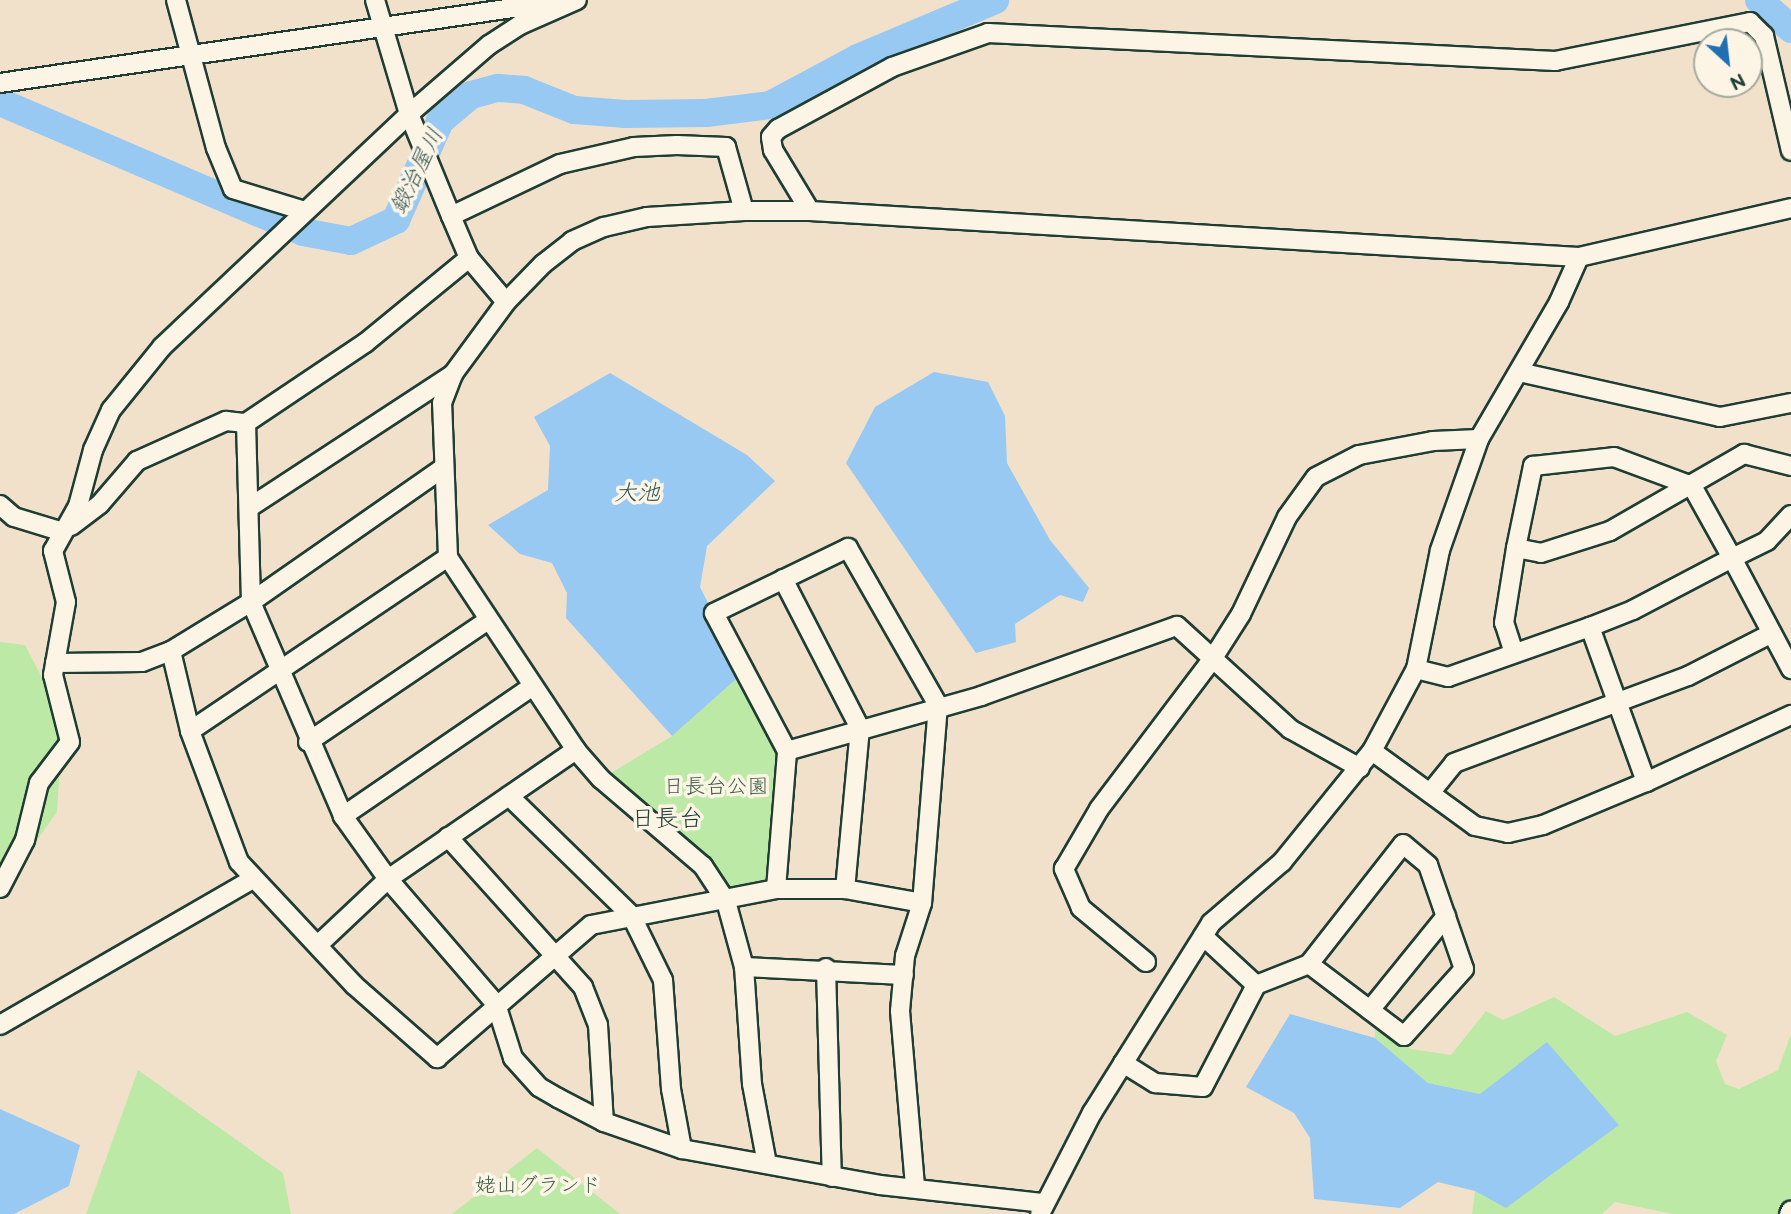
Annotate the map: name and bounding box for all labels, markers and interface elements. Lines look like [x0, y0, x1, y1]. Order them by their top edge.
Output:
north arrow [1693, 28, 1763, 98]
text: N [1725, 67, 1748, 94]
water label: 鍛治屋川 [384, 124, 450, 218]
water label: 大池 [614, 479, 660, 507]
park label: 日長台公園 [664, 774, 768, 800]
district label: 日長台 [631, 805, 703, 833]
park label: 姥山グランド [475, 1173, 601, 1199]

